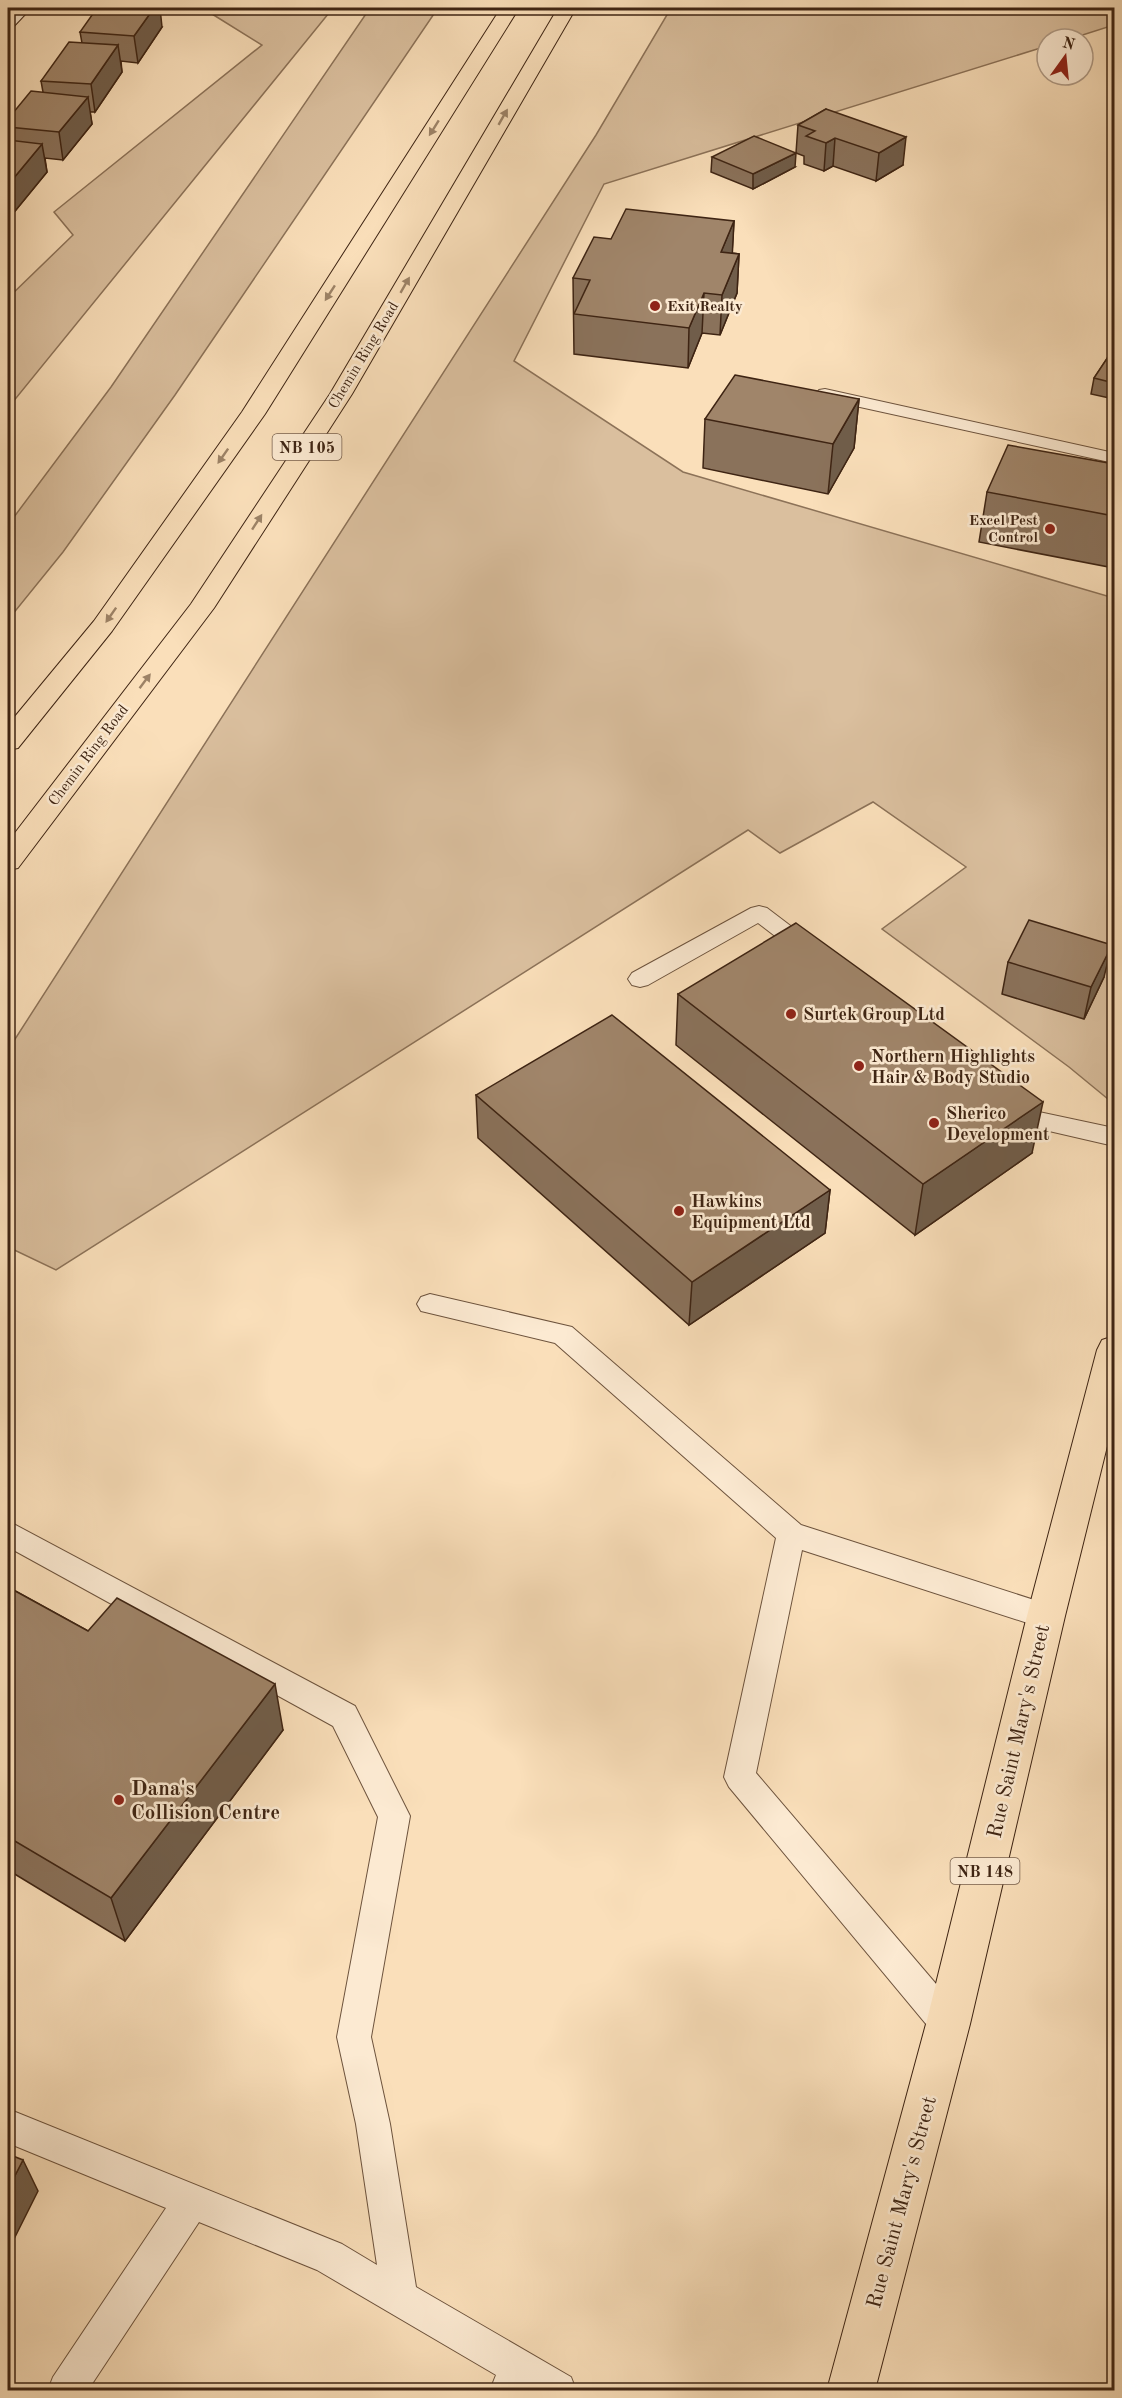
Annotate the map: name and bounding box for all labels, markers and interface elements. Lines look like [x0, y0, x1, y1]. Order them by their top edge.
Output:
north arrow [1035, 27, 1095, 87]
text: N [1060, 35, 1077, 54]
one-way arrow [498, 109, 509, 125]
one-way arrow [429, 120, 440, 136]
one-way arrow [400, 277, 410, 294]
one-way arrow [325, 285, 336, 301]
street label: Chemin Ring Road [326, 299, 402, 412]
marker: Exit Realty [648, 299, 662, 313]
place label: Exit Realty [667, 300, 743, 315]
road number: NB 105 [272, 434, 342, 460]
one-way arrow [218, 448, 229, 464]
one-way arrow [251, 514, 262, 530]
place label: Excel Pest Control [969, 514, 1039, 546]
marker: Excel Pest Control [1043, 522, 1057, 536]
one-way arrow [105, 607, 117, 623]
one-way arrow [139, 674, 151, 690]
street label: Chemin Ring Road [47, 703, 132, 809]
place label: Surtek Group Ltd [803, 1006, 945, 1024]
marker: Surtek Group Ltd [784, 1007, 798, 1021]
place label: Northern Highlights Hair & Body Studio [871, 1048, 1035, 1087]
marker: Northern Highlights Hair & Body Studio [852, 1059, 866, 1073]
place label: Sherico Development [946, 1105, 1050, 1144]
marker: Sherico Development [927, 1116, 941, 1130]
place label: Hawkins Equipment Ltd [691, 1193, 811, 1232]
marker: Hawkins Equipment Ltd [672, 1204, 686, 1218]
street label: Rue Saint Mary's Street [985, 1622, 1054, 1840]
place label: Dana's Collision Centre [131, 1779, 280, 1824]
marker: Dana's Collision Centre [112, 1793, 126, 1807]
road number: NB 148 [950, 1858, 1020, 1884]
street label: Rue Saint Mary's Street [864, 2094, 941, 2311]

